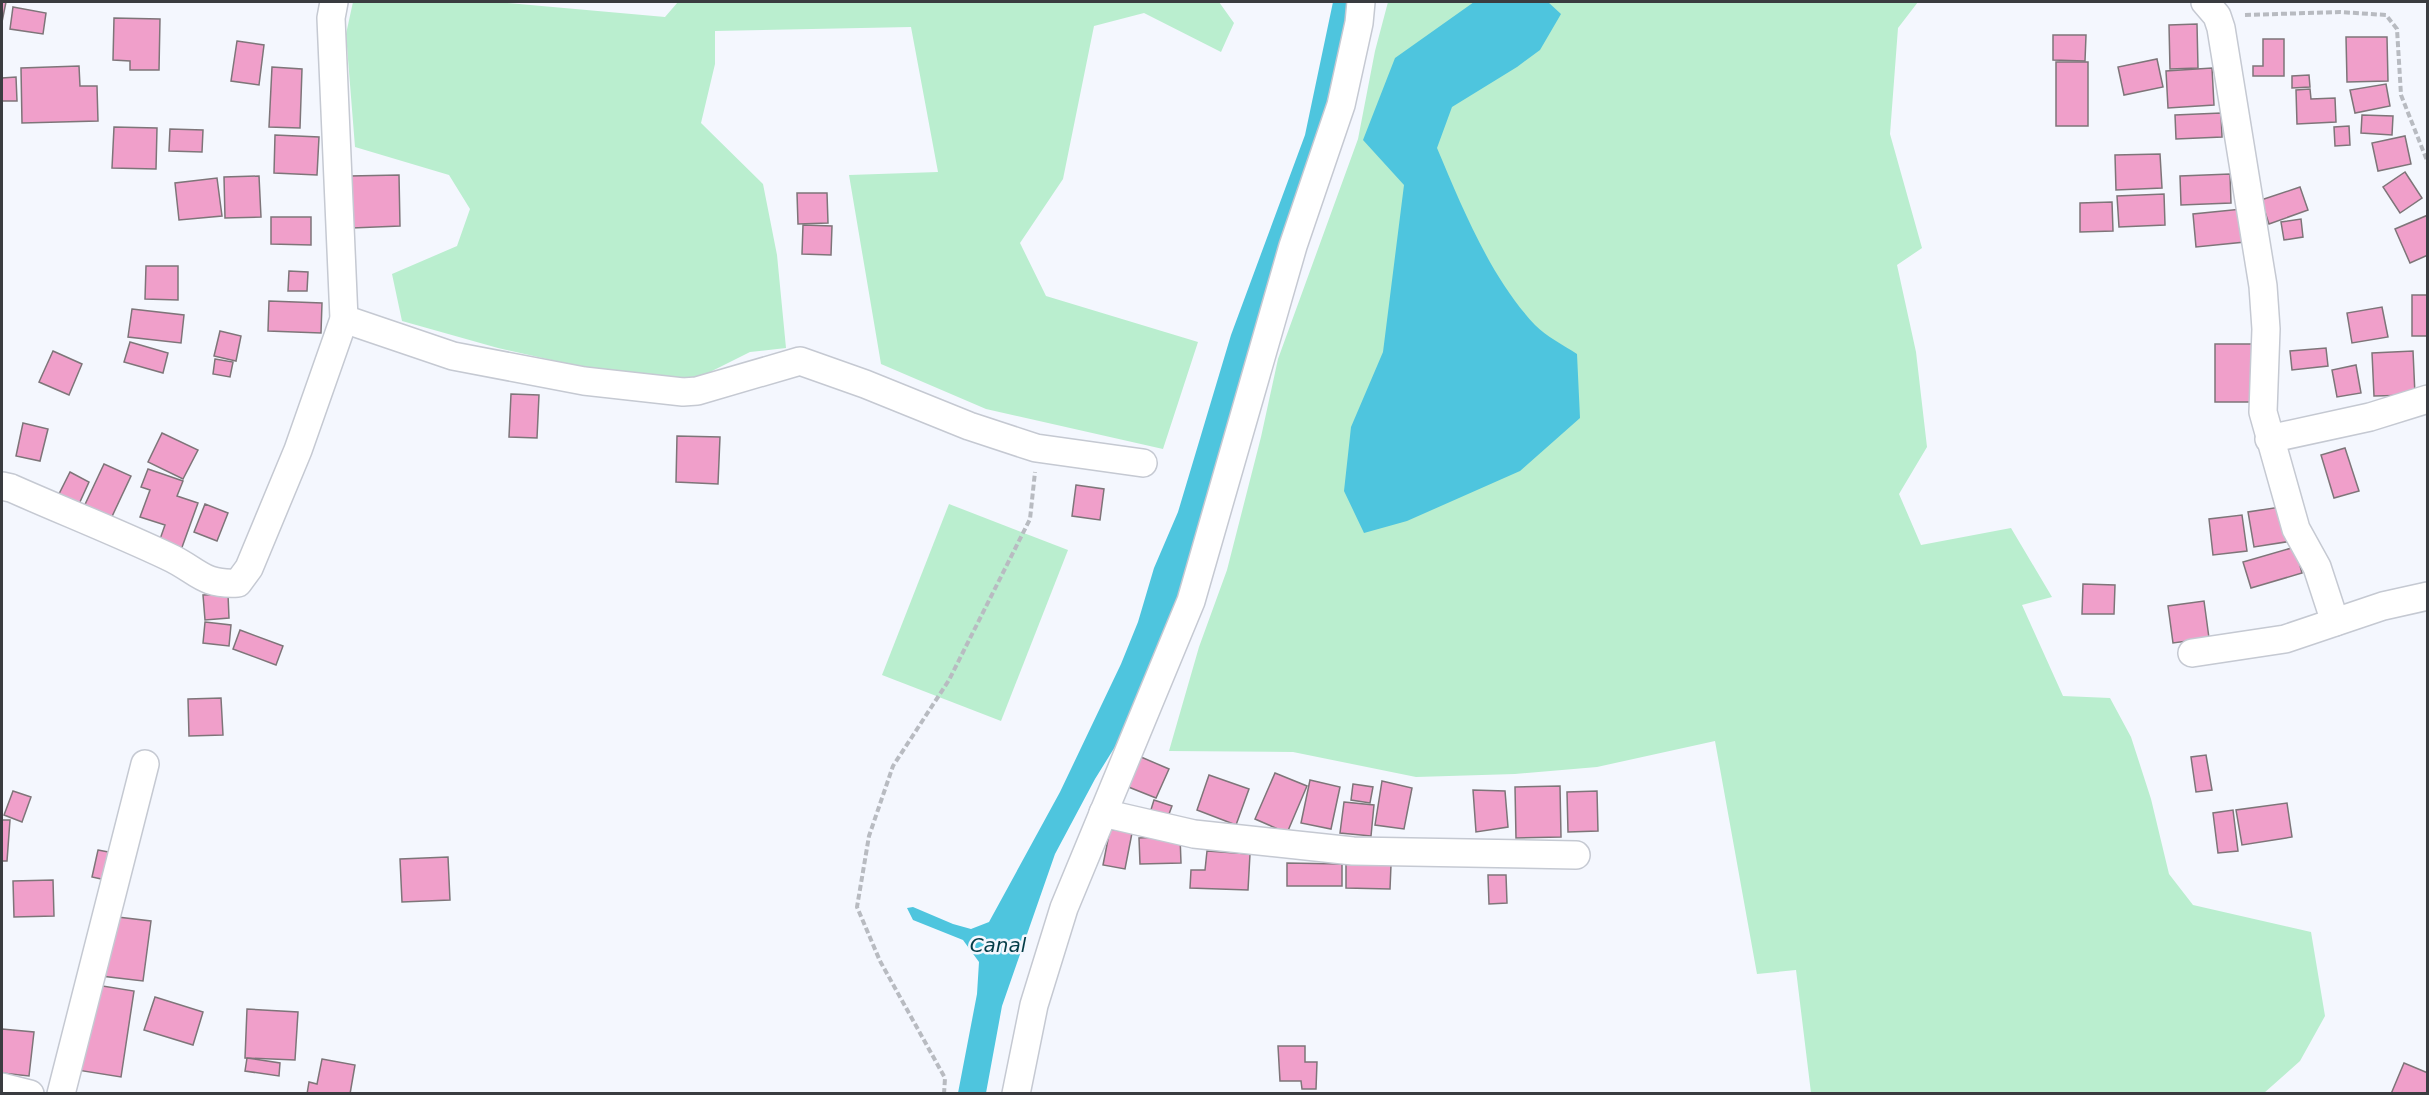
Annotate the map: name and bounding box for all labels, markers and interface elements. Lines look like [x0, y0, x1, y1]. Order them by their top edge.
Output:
water label: Canal [970, 933, 1027, 957]

